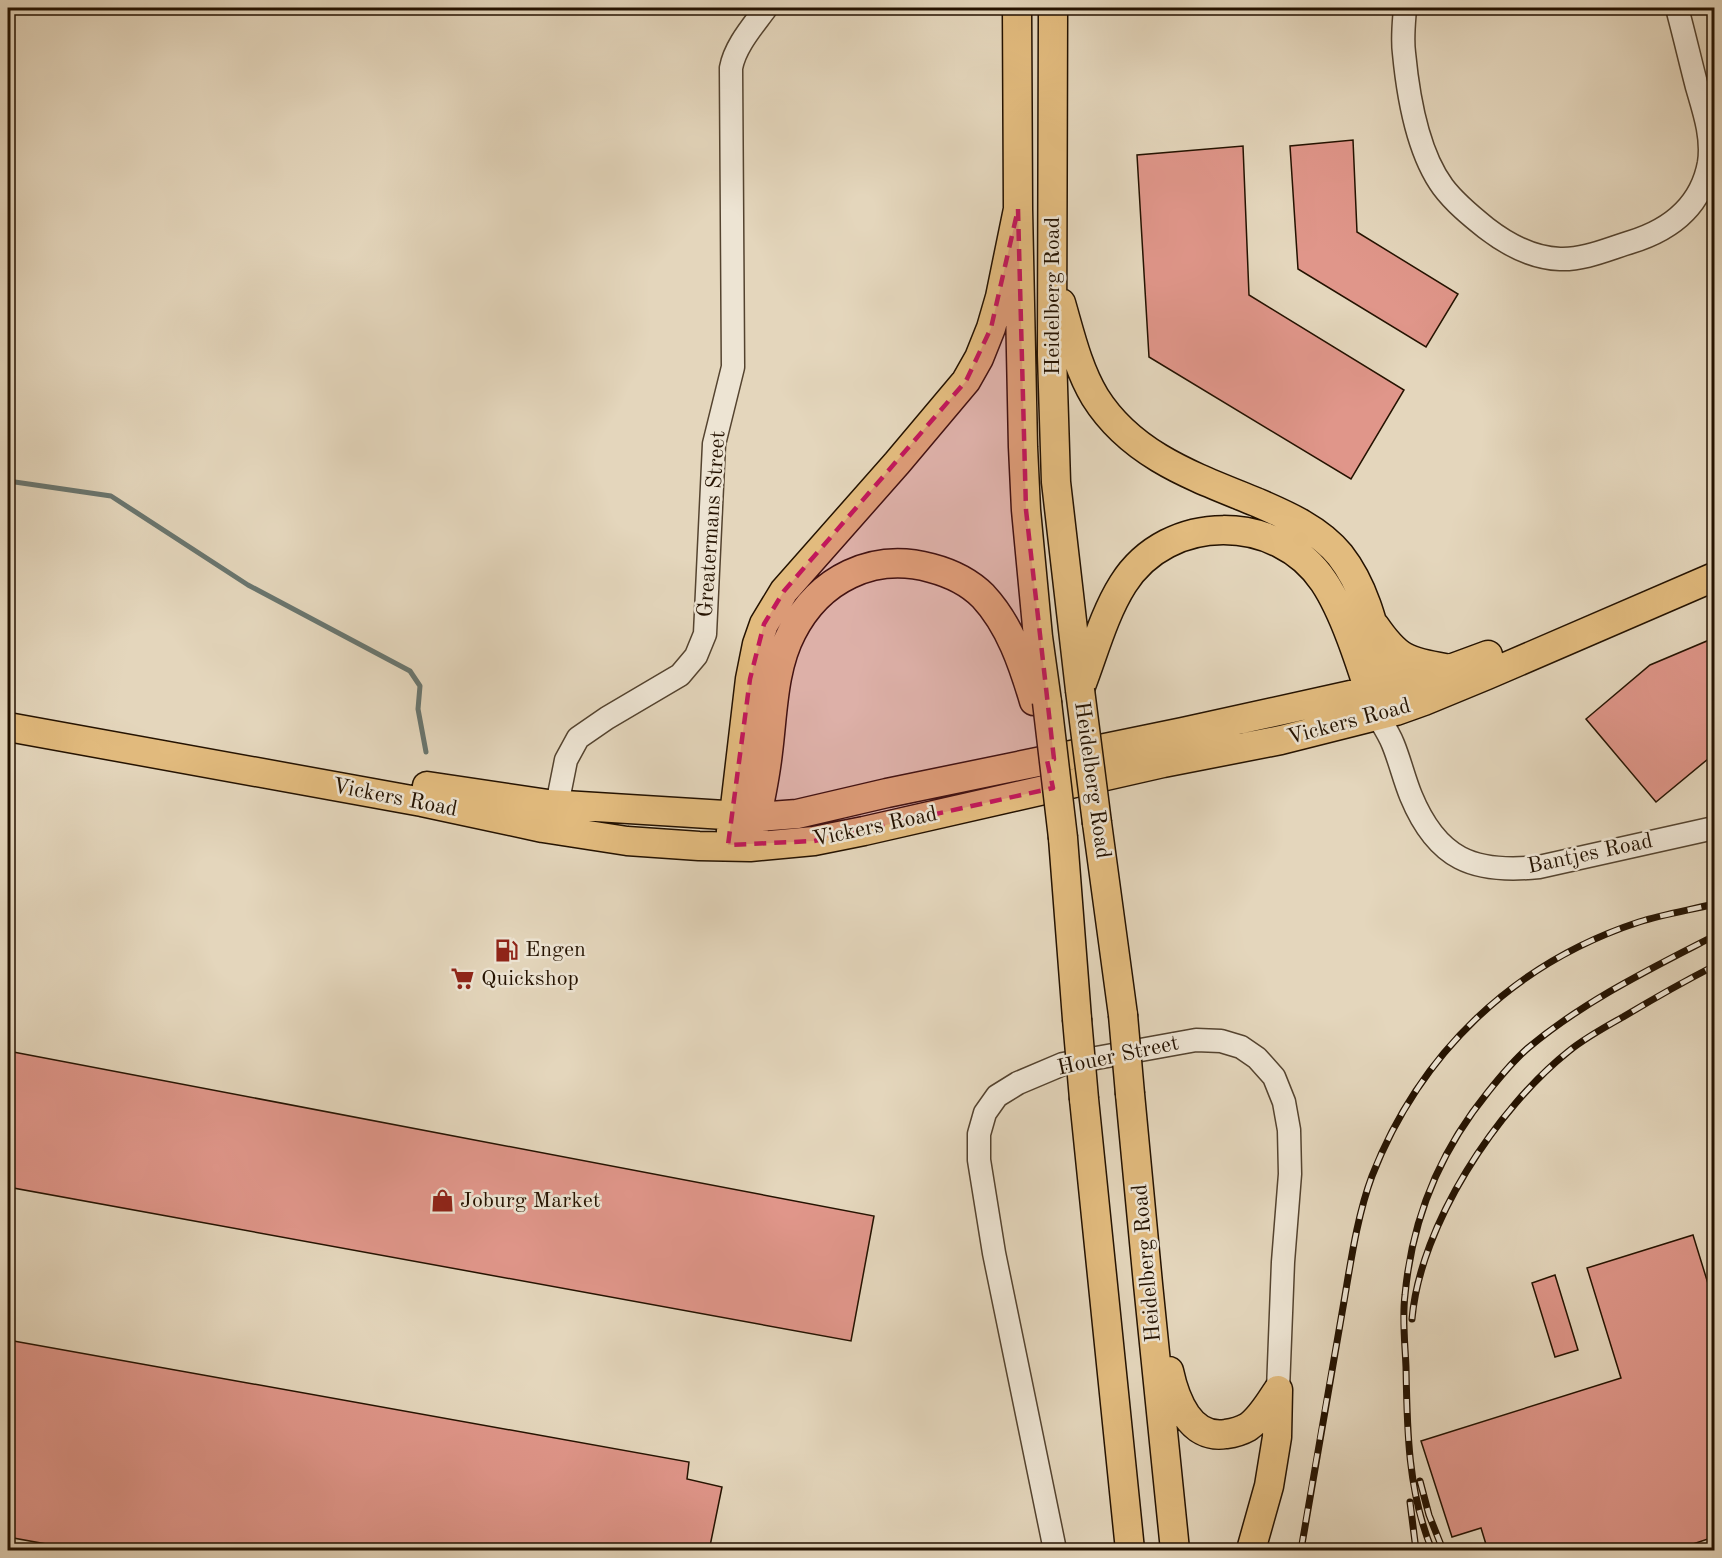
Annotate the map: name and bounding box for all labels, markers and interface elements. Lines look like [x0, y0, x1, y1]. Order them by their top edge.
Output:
street label: Heidelberg Road [1042, 217, 1064, 375]
street label: Greatermans Street [695, 430, 729, 618]
street label: Vickers Road [1285, 695, 1413, 749]
street label: Heidelberg Road [1070, 700, 1114, 860]
street label: Vickers Road [331, 775, 459, 821]
street label: Vickers Road [811, 803, 939, 851]
street label: Bantjes Road [1525, 830, 1655, 878]
fuel station icon: Engen [494, 937, 520, 963]
place label: Engen [525, 939, 586, 961]
supermarket icon: Quickshop [450, 966, 476, 992]
place label: Quickshop [481, 968, 579, 990]
street label: Houer Street [1055, 1032, 1181, 1080]
street label: Heidelberg Road [1129, 1183, 1165, 1343]
shop icon: Joburg Market [429, 1188, 455, 1214]
place label: Joburg Market [460, 1190, 600, 1212]

